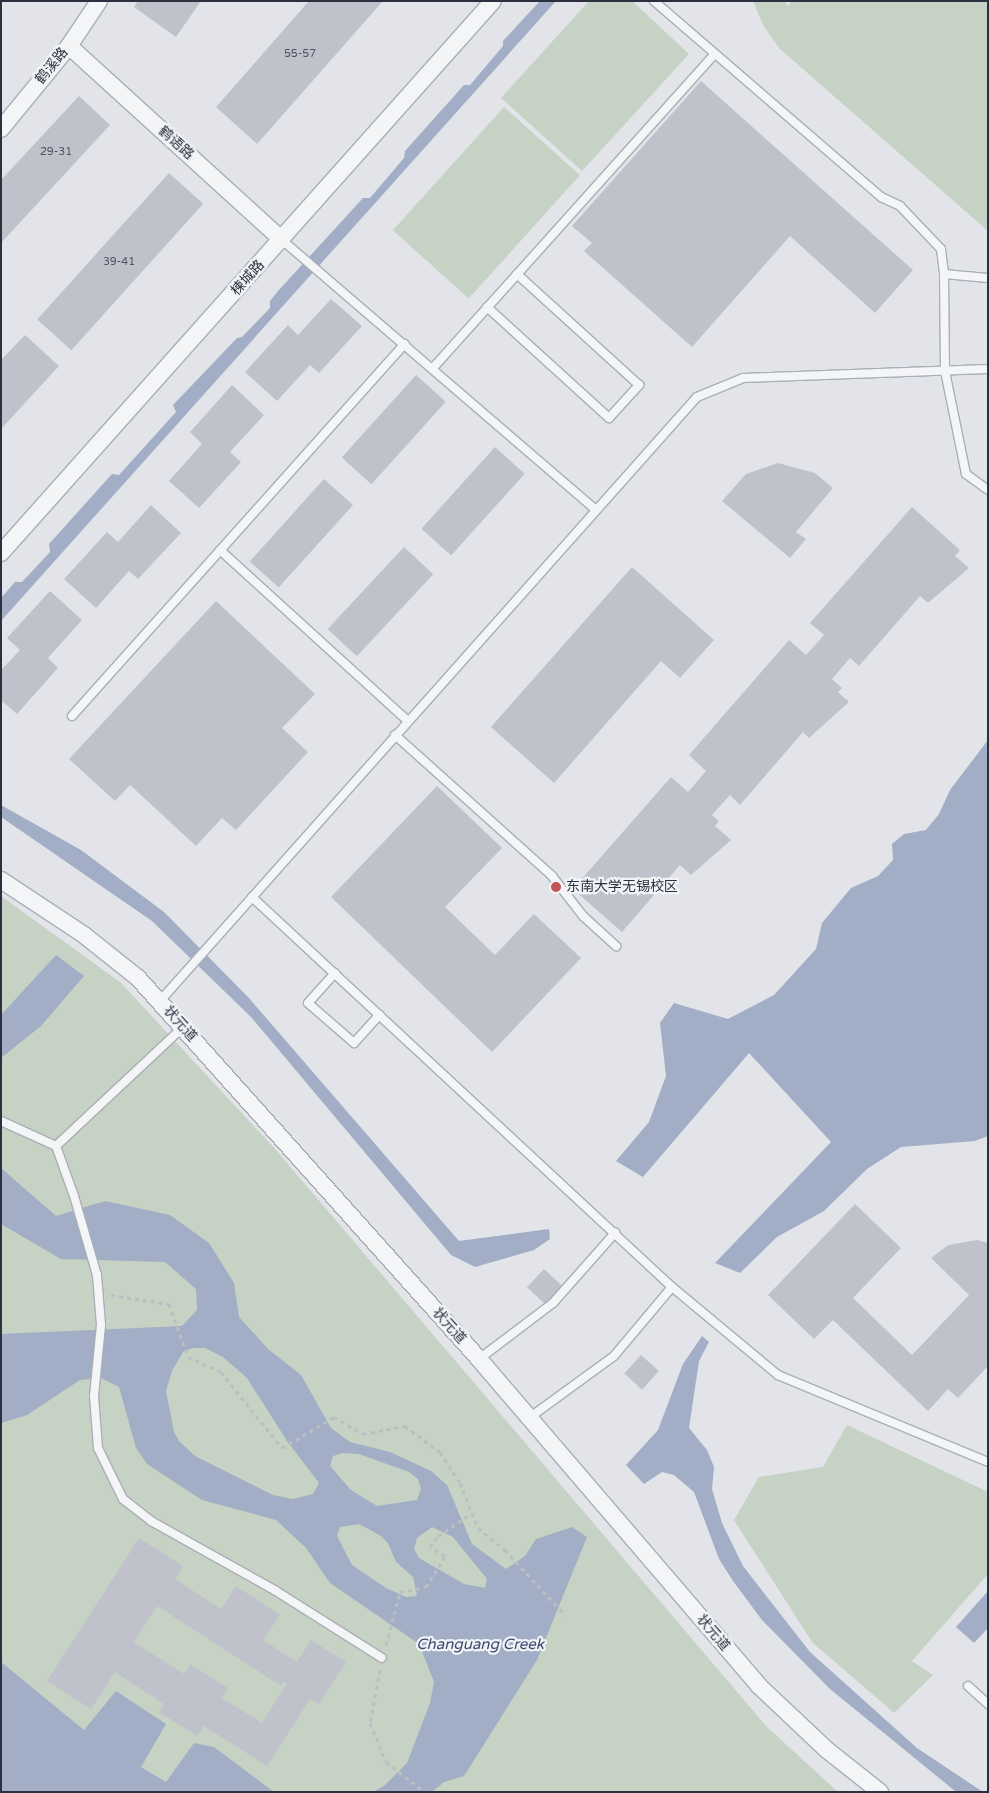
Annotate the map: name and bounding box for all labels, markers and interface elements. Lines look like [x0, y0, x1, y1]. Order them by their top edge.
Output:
street label: 鹤溪路 [32, 44, 72, 88]
house number: 55-57 [284, 47, 316, 61]
street label: 鹤语路 [155, 123, 197, 163]
house number: 29-31 [40, 145, 72, 159]
house number: 39-41 [103, 255, 135, 269]
street label: 楝城路 [228, 257, 268, 299]
place label: 东南大学无锡校区 [566, 879, 678, 895]
marker: 东南大学无锡校区 [550, 881, 562, 893]
street label: 状元道 [160, 1003, 200, 1045]
street label: 状元道 [429, 1305, 469, 1347]
street label: 状元道 [693, 1612, 733, 1654]
water label: Changuang Creek [416, 1636, 544, 1654]

